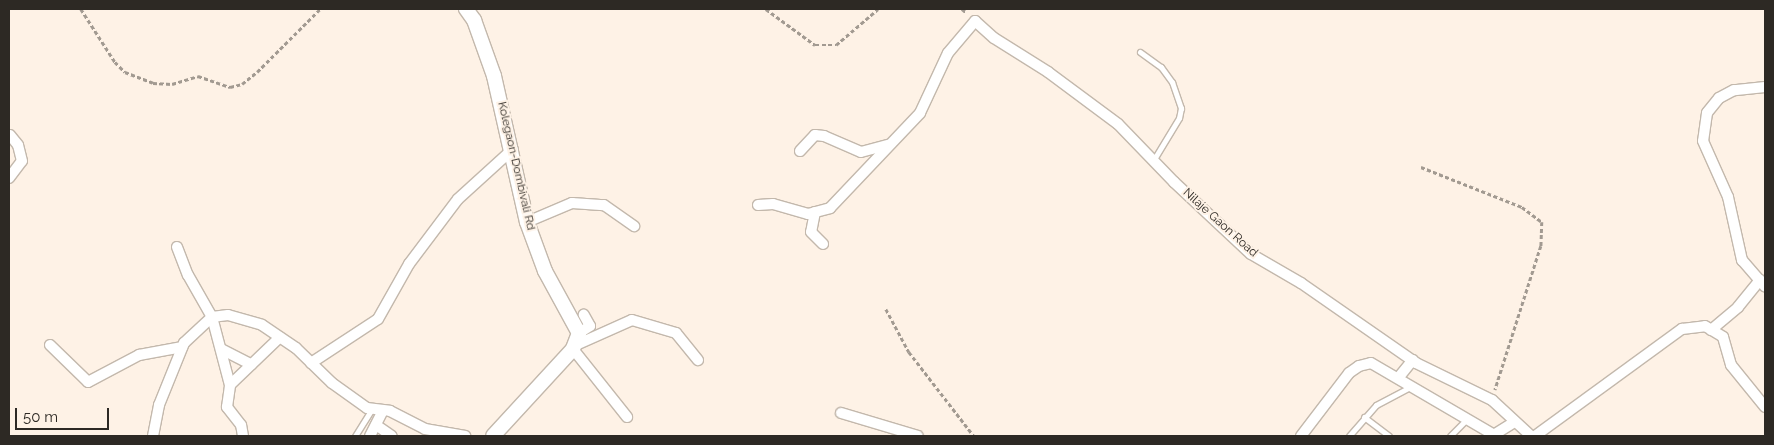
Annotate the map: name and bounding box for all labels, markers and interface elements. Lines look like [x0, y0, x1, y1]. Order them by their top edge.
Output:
street label: Kolegaon-Dombivali Rd [494, 100, 538, 232]
street label: Nilaje Gaon Road [1180, 186, 1260, 260]
scale bar [18, 398, 111, 430]
text: 50 m [23, 408, 58, 426]

